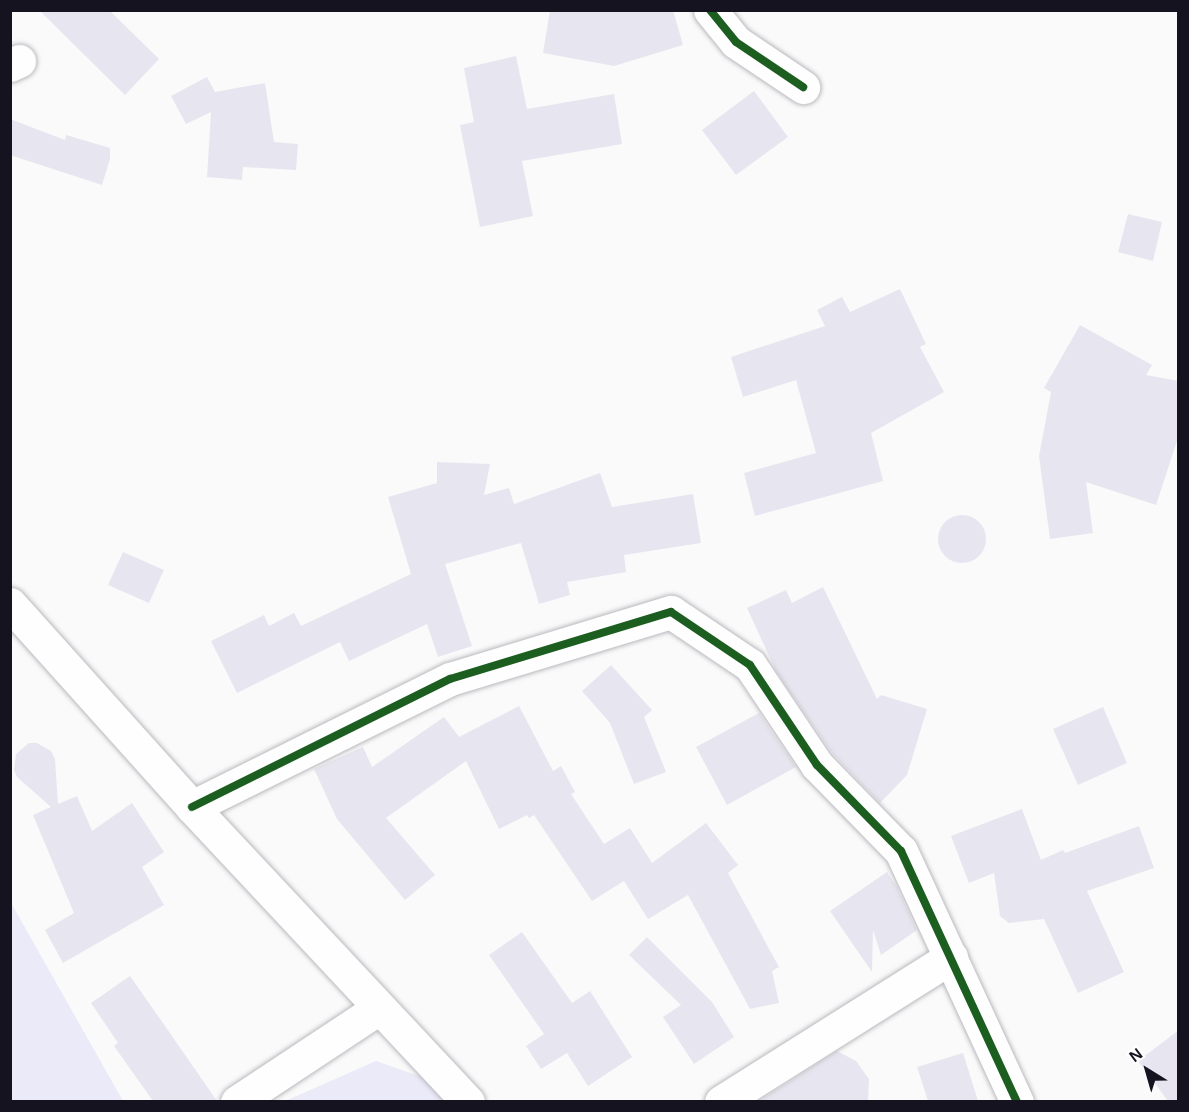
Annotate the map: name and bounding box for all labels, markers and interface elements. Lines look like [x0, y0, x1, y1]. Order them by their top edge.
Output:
north arrow [1117, 1040, 1177, 1100]
text: N [1126, 1045, 1146, 1065]

